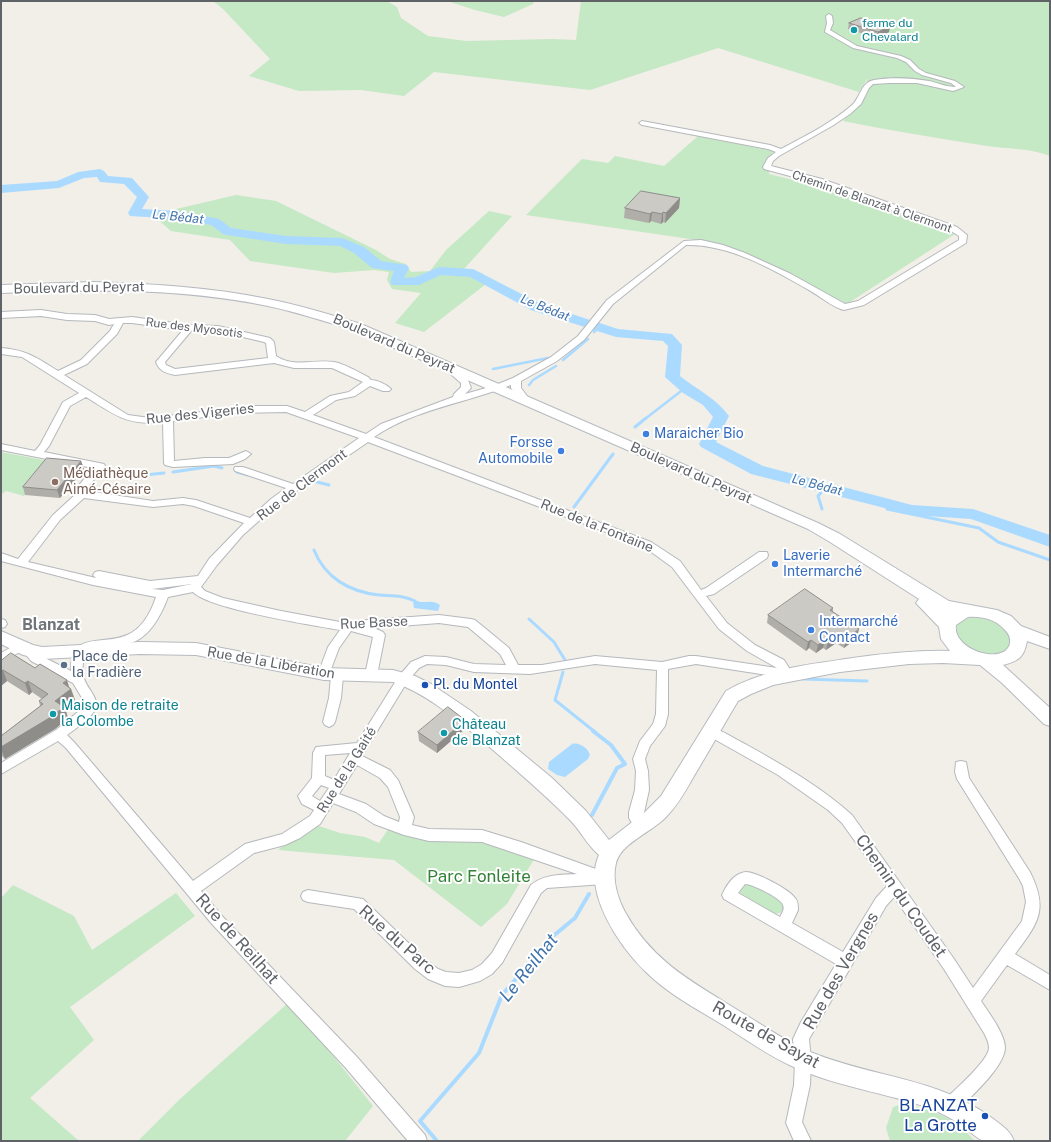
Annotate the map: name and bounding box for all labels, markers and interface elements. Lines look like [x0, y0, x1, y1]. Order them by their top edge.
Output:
place label: ferme du Chevalard [862, 16, 918, 44]
marker: ferme du Chevalard [849, 25, 859, 35]
street label: Chemin de Blanzat à Clermont [790, 168, 954, 236]
water label: Le Bédat [151, 207, 205, 227]
street label: Boulevard du Peyrat [13, 278, 145, 298]
water label: Le Bédat [518, 291, 572, 325]
street label: Boulevard du Peyrat [330, 311, 458, 377]
street label: Rue des Myosotis [145, 315, 243, 341]
street label: Rue des Vigeries [145, 400, 255, 428]
place label: Maraicher Bio [654, 426, 744, 442]
marker: Maraicher Bio [641, 429, 651, 439]
place label: Forsse Automobile [478, 435, 553, 468]
street label: Boulevard du Peyrat [628, 439, 754, 507]
street label: Rue de Clermont [254, 446, 350, 524]
marker: Forsse Automobile [556, 446, 566, 456]
place label: Médiathèque Aimé-Césaire [63, 466, 151, 498]
water label: Le Bédat [790, 471, 844, 499]
marker: Médiathèque Aimé-Césaire [50, 477, 60, 487]
street label: Rue de la Fontaine [538, 496, 656, 556]
place label: Laverie Intermarché [783, 548, 862, 580]
marker: Laverie Intermarché [770, 559, 780, 569]
street label: Rue Basse [340, 613, 408, 633]
place label: Intermarché Contact [819, 614, 898, 646]
district label: Blanzat [22, 615, 80, 635]
marker: Intermarché Contact [806, 625, 816, 635]
street label: Rue de la Libération [206, 644, 336, 682]
place label: Place de la Fradière [72, 649, 142, 682]
marker: Place de la Fradière [59, 660, 69, 670]
place label: Pl. du Montel [433, 677, 518, 693]
marker: Pl. du Montel [420, 680, 430, 690]
place label: Maison de retraite la Colombe [61, 698, 179, 730]
marker: Maison de retraite la Colombe [48, 709, 58, 719]
place label: Château de Blanzat [452, 717, 521, 750]
street label: Rue de la Gaité [314, 724, 380, 816]
marker: Château de Blanzat [439, 728, 449, 738]
street label: Chemin du Coudet [851, 831, 951, 961]
park label: Parc Fonleite [427, 867, 531, 887]
street label: Rue de Reilhat [191, 890, 283, 988]
street label: Rue du Parc [354, 901, 440, 979]
street label: Rue des Vergnes [799, 908, 883, 1034]
water label: Le Reilhat [495, 930, 563, 1006]
street label: Route de Sayat [709, 997, 823, 1073]
place label: BLANZAT La Grotte [899, 1096, 977, 1136]
marker: BLANZAT La Grotte [980, 1111, 990, 1121]

